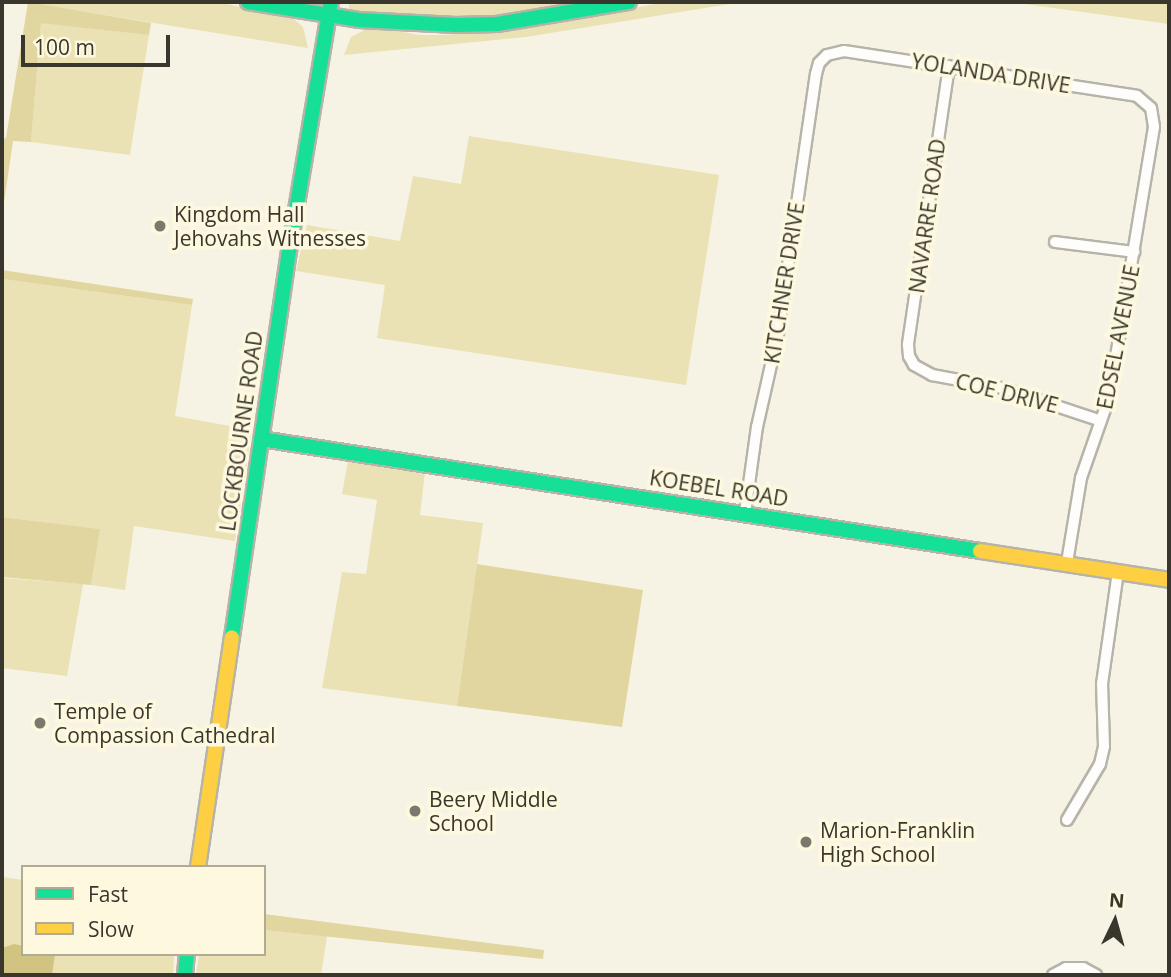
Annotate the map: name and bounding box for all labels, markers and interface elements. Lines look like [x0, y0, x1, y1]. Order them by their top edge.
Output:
scale bar [24, 21, 173, 65]
text: 100 m [34, 33, 95, 61]
street label: YOLANDA DRIVE [910, 48, 1072, 98]
street label: NAVARRE ROAD [904, 137, 950, 295]
street label: KITCHNER DRIVE [759, 200, 809, 366]
place label: Kingdom Hall Jehovahs Witnesses [174, 201, 366, 251]
marker: Kingdom Hall Jehovahs Witnesses [152, 218, 168, 234]
street label: EDSEL AVENUE [1092, 263, 1144, 411]
street label: LOCKBOURNE ROAD [214, 329, 268, 533]
street label: COE DRIVE [953, 368, 1061, 418]
street label: KOEBEL ROAD [648, 465, 790, 511]
place label: Temple of Compassion Cathedral [54, 698, 276, 748]
marker: Temple of Compassion Cathedral [32, 715, 48, 731]
place label: Beery Middle School [429, 786, 558, 836]
marker: Beery Middle School [407, 803, 423, 819]
place label: Marion-Franklin High School [820, 817, 975, 867]
marker: Marion-Franklin High School [798, 834, 814, 850]
legend [21, 865, 266, 956]
text: Fast [88, 880, 128, 908]
north arrow [1080, 886, 1150, 956]
text: N [1108, 886, 1126, 914]
text: Slow [88, 915, 134, 943]

